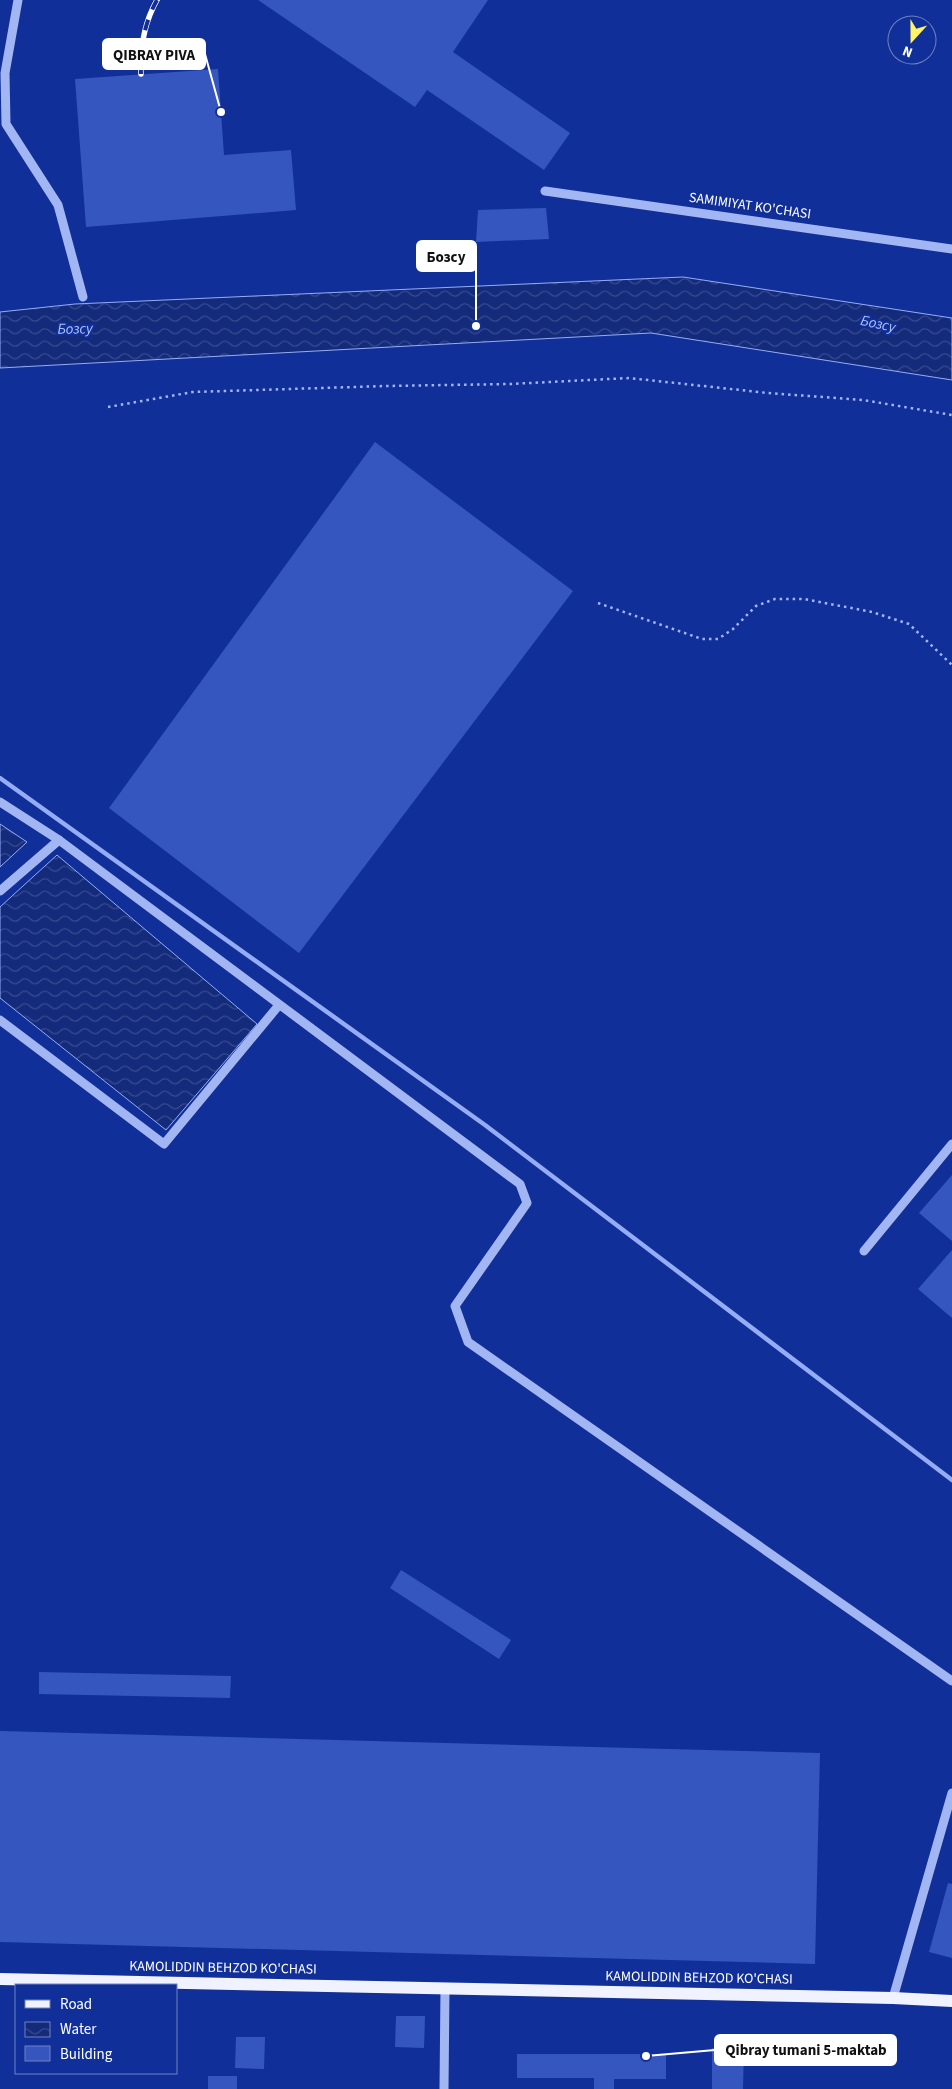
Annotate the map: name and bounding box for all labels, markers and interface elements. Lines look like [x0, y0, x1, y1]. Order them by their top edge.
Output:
north arrow [887, 15, 937, 65]
callout: QIBRAY PIVA [103, 39, 205, 69]
text: N [900, 40, 916, 62]
text: QIBRAY PIVA [113, 45, 196, 66]
street label: SAMIMIYAT KO'CHASI [688, 188, 812, 224]
callout: Бозсу [417, 241, 476, 271]
text: Бозсу [427, 247, 466, 268]
water label: Бозсу [859, 310, 899, 338]
water label: Бозсу [57, 318, 94, 340]
street label: KAMOLIDDIN BEHZOD KO'CHASI [129, 1956, 317, 1980]
street label: KAMOLIDDIN BEHZOD KO'CHASI [605, 1966, 793, 1990]
legend [15, 1984, 178, 2074]
text: Road [60, 1994, 92, 2015]
text: Water [60, 2019, 97, 2040]
callout: Qibray tumani 5-maktab [715, 2035, 896, 2065]
text: Qibray tumani 5-maktab [725, 2040, 887, 2061]
text: Building [60, 2044, 113, 2065]

